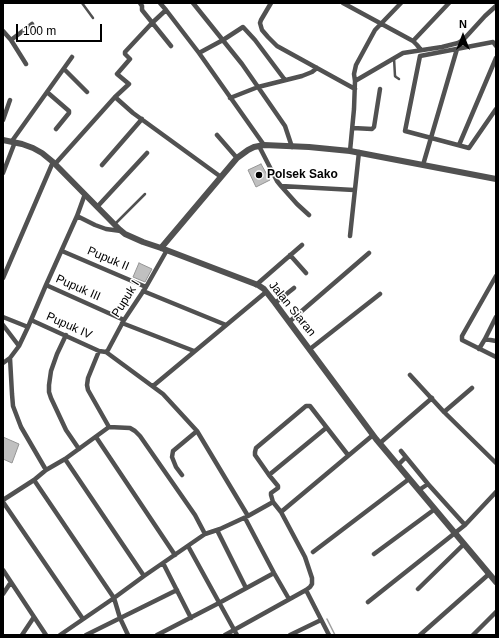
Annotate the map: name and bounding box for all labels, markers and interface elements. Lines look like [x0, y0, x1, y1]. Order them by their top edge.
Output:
scale bar [18, 16, 104, 42]
north arrow [443, 16, 483, 56]
text: N [459, 18, 467, 30]
text: 100 m [23, 24, 56, 38]
place label: Polsek Sako [267, 168, 338, 182]
marker: Polsek Sako [254, 170, 264, 180]
street label: Pupuk II [85, 244, 131, 274]
street label: Pupuk III [53, 272, 103, 304]
street label: Pupuk I [109, 278, 143, 320]
street label: Jalan Siaran [265, 279, 319, 339]
street label: Pupuk IV [44, 310, 94, 342]

